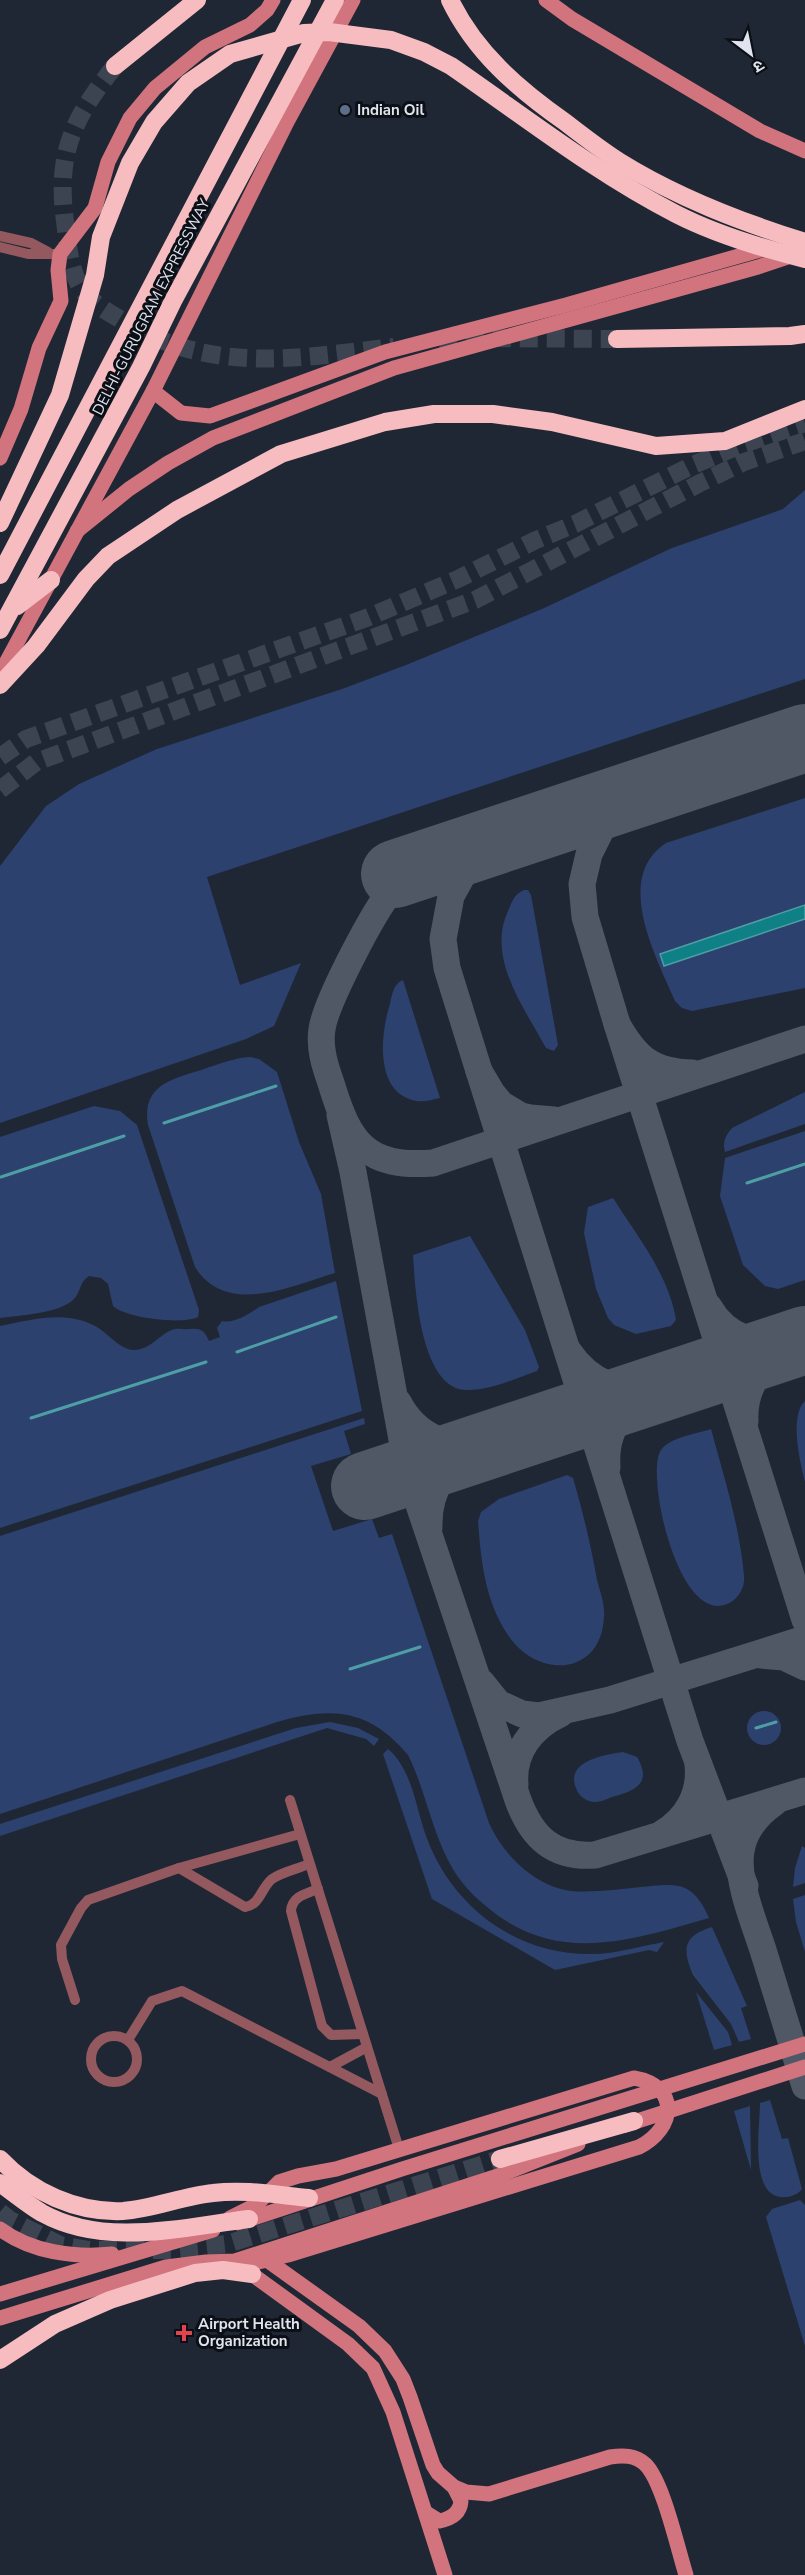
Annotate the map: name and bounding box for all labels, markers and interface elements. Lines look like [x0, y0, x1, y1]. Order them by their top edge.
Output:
north arrow [721, 24, 781, 84]
text: उ [748, 54, 768, 78]
place label: Indian Oil [357, 100, 424, 120]
marker: Indian Oil [338, 103, 352, 117]
street label: DELHI-GURUGRAM EXPRESSWAY [88, 195, 215, 419]
place label: Airport Health Organization [198, 2314, 300, 2351]
marker: Airport Health Organization [175, 2324, 193, 2342]

